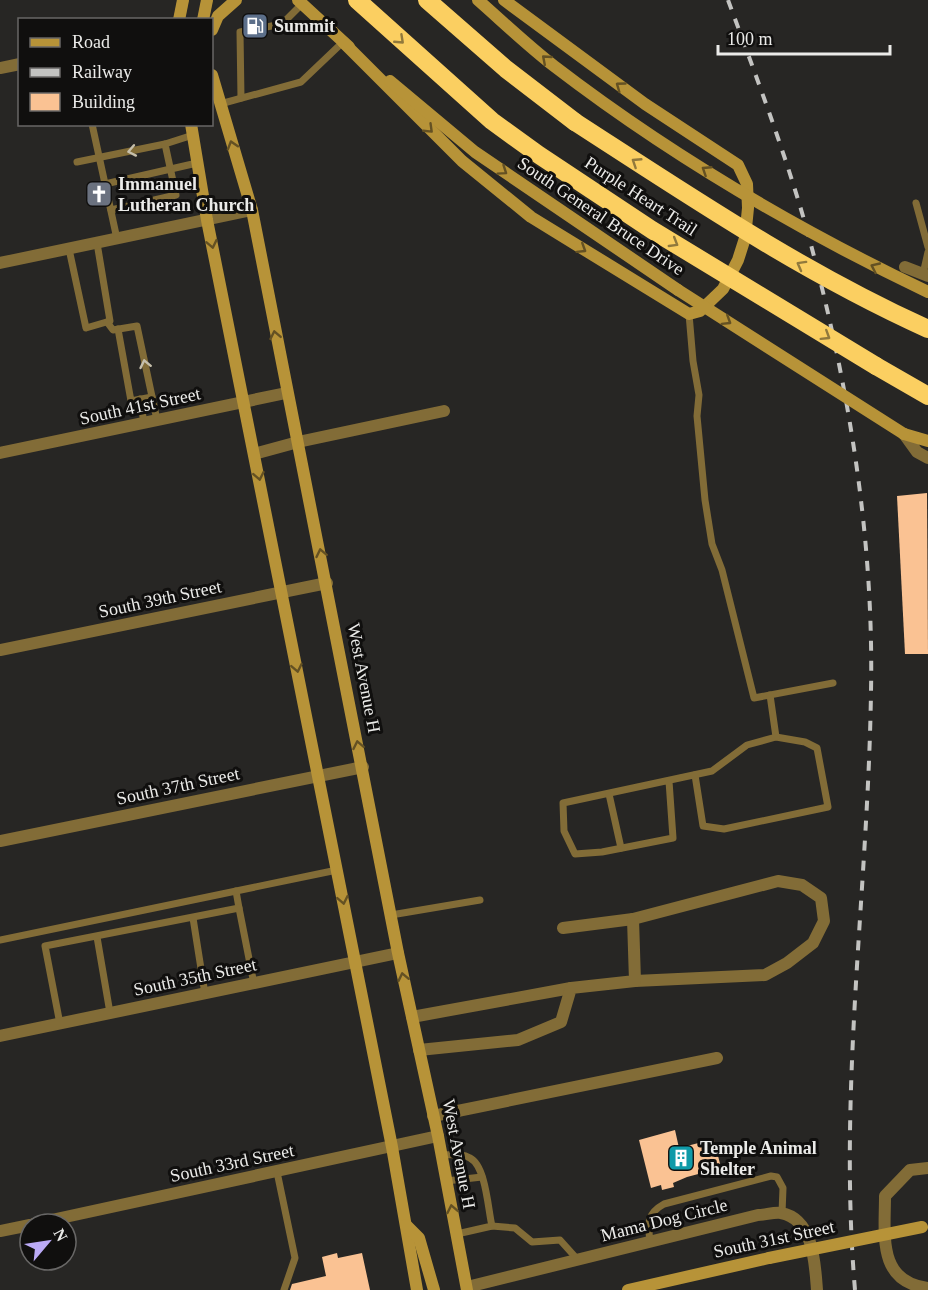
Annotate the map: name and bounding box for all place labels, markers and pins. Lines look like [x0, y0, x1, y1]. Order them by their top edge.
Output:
fuel station icon: Summit [240, 11, 270, 41]
place label: Summit [274, 16, 335, 36]
place label: Immanuel Lutheran Church [118, 174, 254, 215]
church icon: Immanuel Lutheran Church [84, 179, 114, 209]
place label: Temple Animal Shelter [700, 1138, 817, 1179]
building icon: Temple Animal Shelter [666, 1143, 696, 1173]

